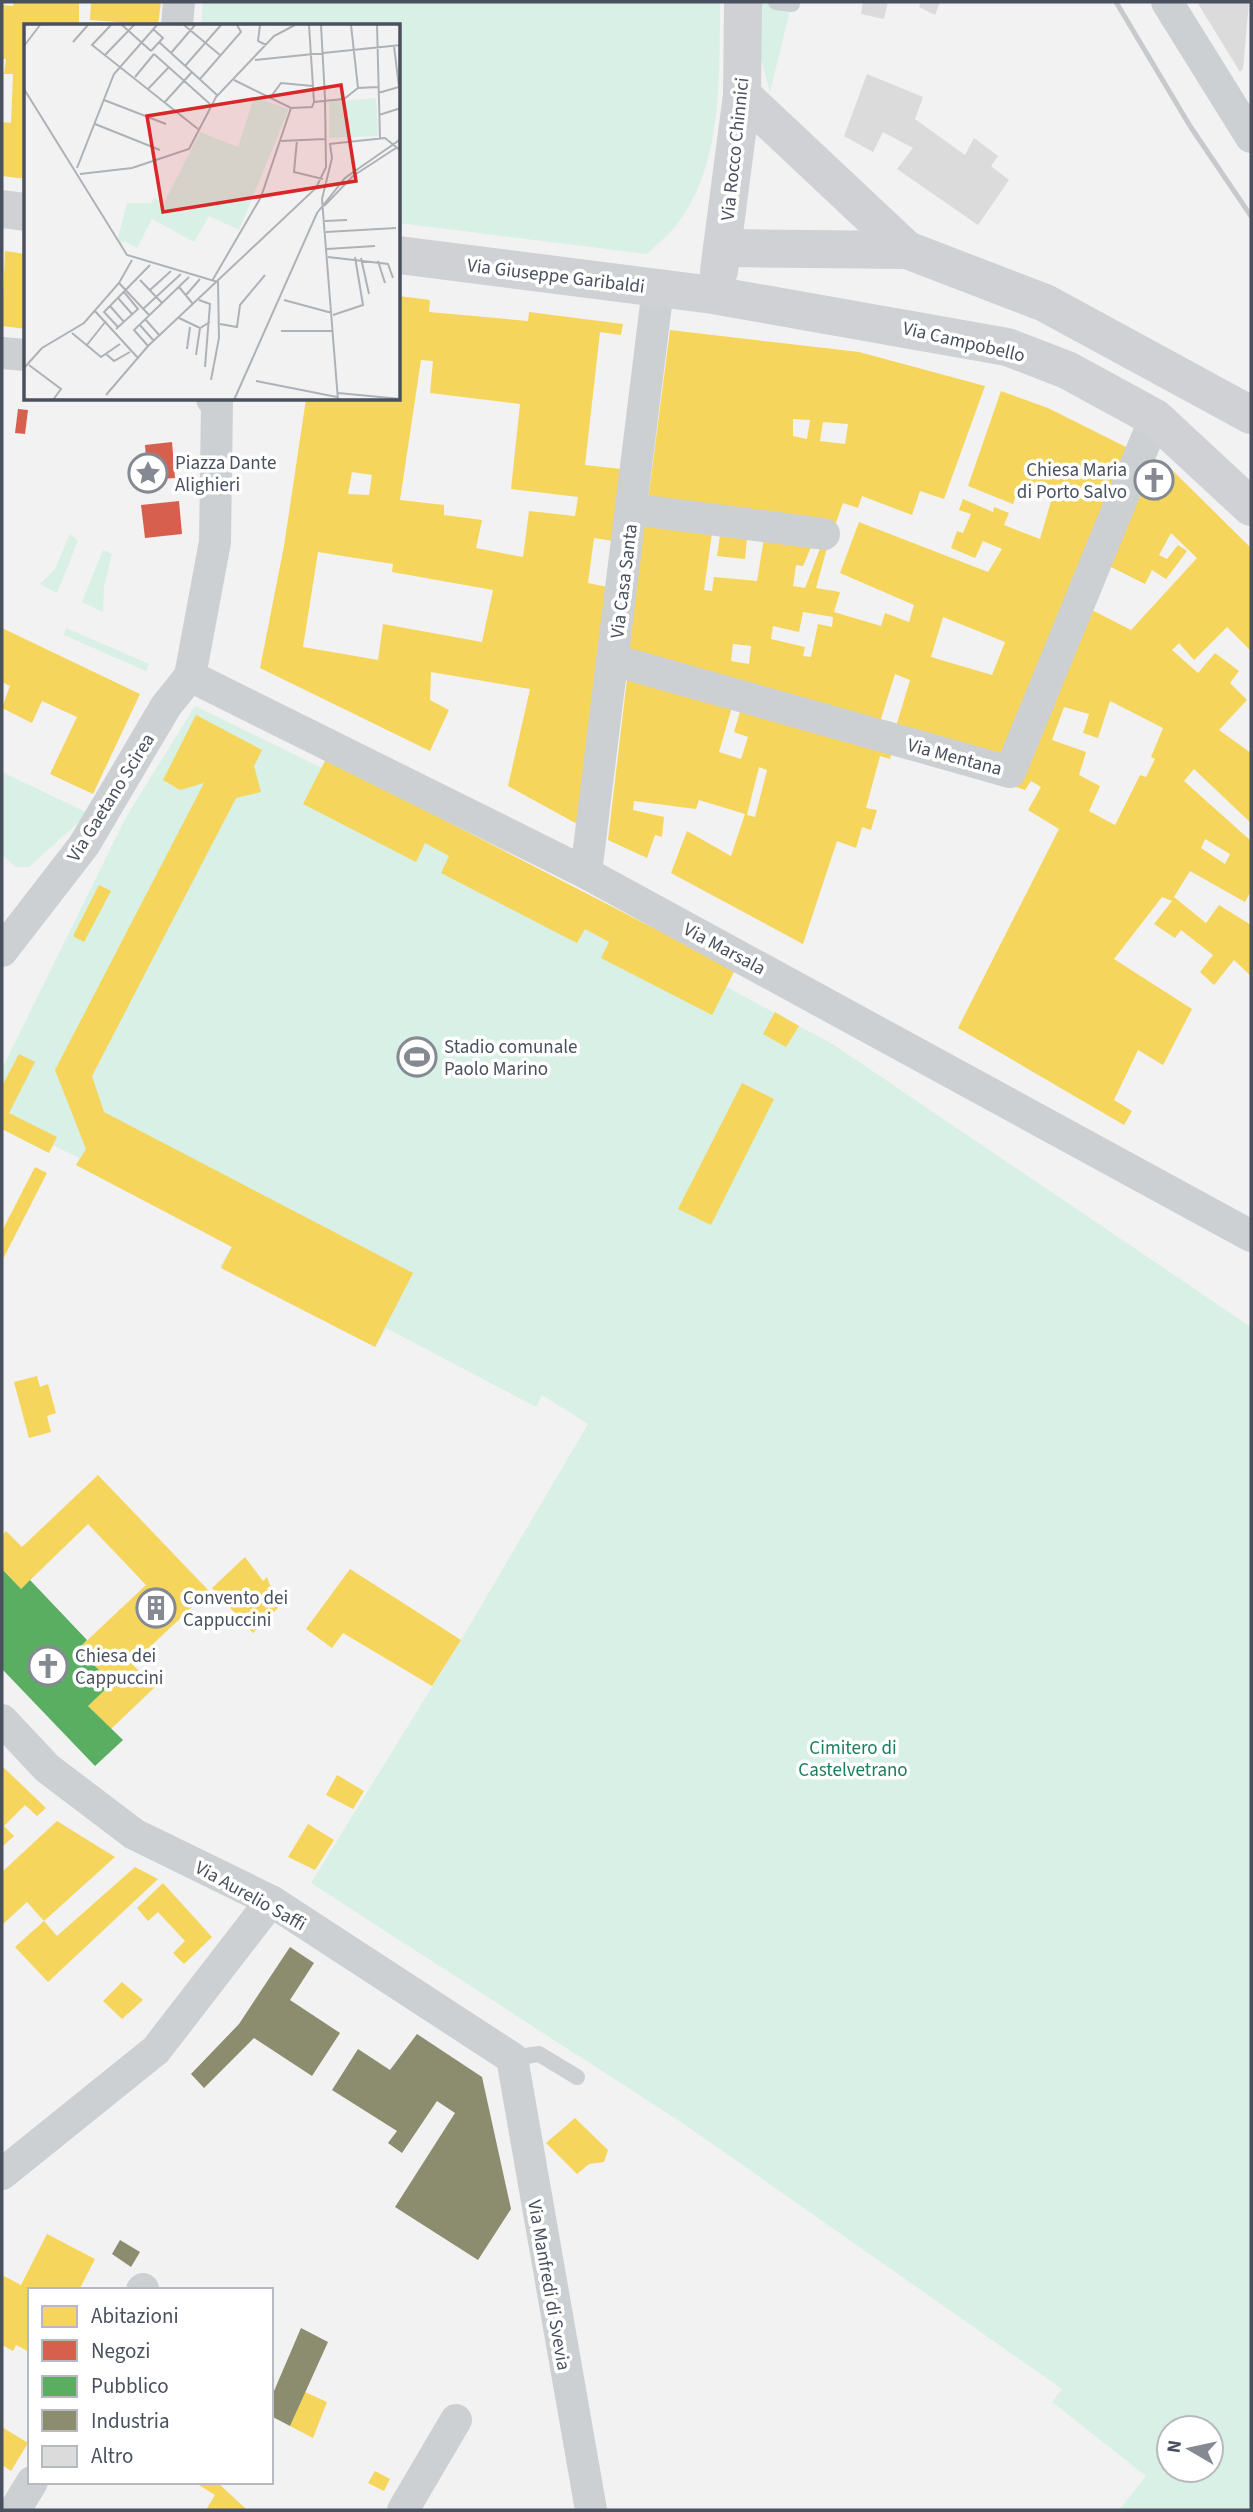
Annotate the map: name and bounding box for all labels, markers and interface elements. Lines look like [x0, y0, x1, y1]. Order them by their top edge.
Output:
inset map [24, 24, 401, 401]
street label: Via Rocco Chinnici [715, 76, 756, 222]
street label: Via Giuseppe Garibaldi [465, 252, 646, 301]
street label: Via Campobello [900, 315, 1027, 370]
place label: Piazza Dante Alighieri [175, 450, 276, 499]
place icon: Piazza Dante Alighieri [127, 452, 169, 494]
place label: Chiesa Maria di Porto Salvo [1017, 457, 1127, 506]
church icon: Chiesa Maria di Porto Salvo [1133, 459, 1175, 501]
street label: Via Casa Santa [604, 522, 645, 640]
street label: Via Gaetano Scirea [61, 728, 162, 867]
street label: Via Mentana [904, 732, 1005, 783]
street label: Via Marsala [678, 916, 770, 982]
place label: Stadio comunale Paolo Marino [444, 1034, 578, 1083]
sports icon: Stadio comunale Paolo Marino [396, 1036, 438, 1078]
place label: Convento dei Cappuccini [183, 1585, 288, 1634]
building icon: Convento dei Cappuccini [135, 1587, 177, 1629]
place label: Chiesa dei Cappuccini [75, 1643, 164, 1692]
church icon: Chiesa dei Cappuccini [27, 1645, 69, 1687]
park label: Cimitero di Castelvetrano [798, 1735, 908, 1784]
street label: Via Aurelio Saffi [190, 1855, 311, 1938]
street label: Via Manfredi di Svevia [520, 2198, 577, 2373]
legend [28, 2288, 273, 2484]
text: Abitazioni [91, 2301, 179, 2331]
text: Negozi [91, 2336, 150, 2366]
text: Pubblico [91, 2371, 169, 2401]
text: Industria [91, 2406, 170, 2436]
north arrow [1155, 2414, 1225, 2484]
text: N [1160, 2438, 1189, 2455]
text: Altro [91, 2441, 133, 2471]

